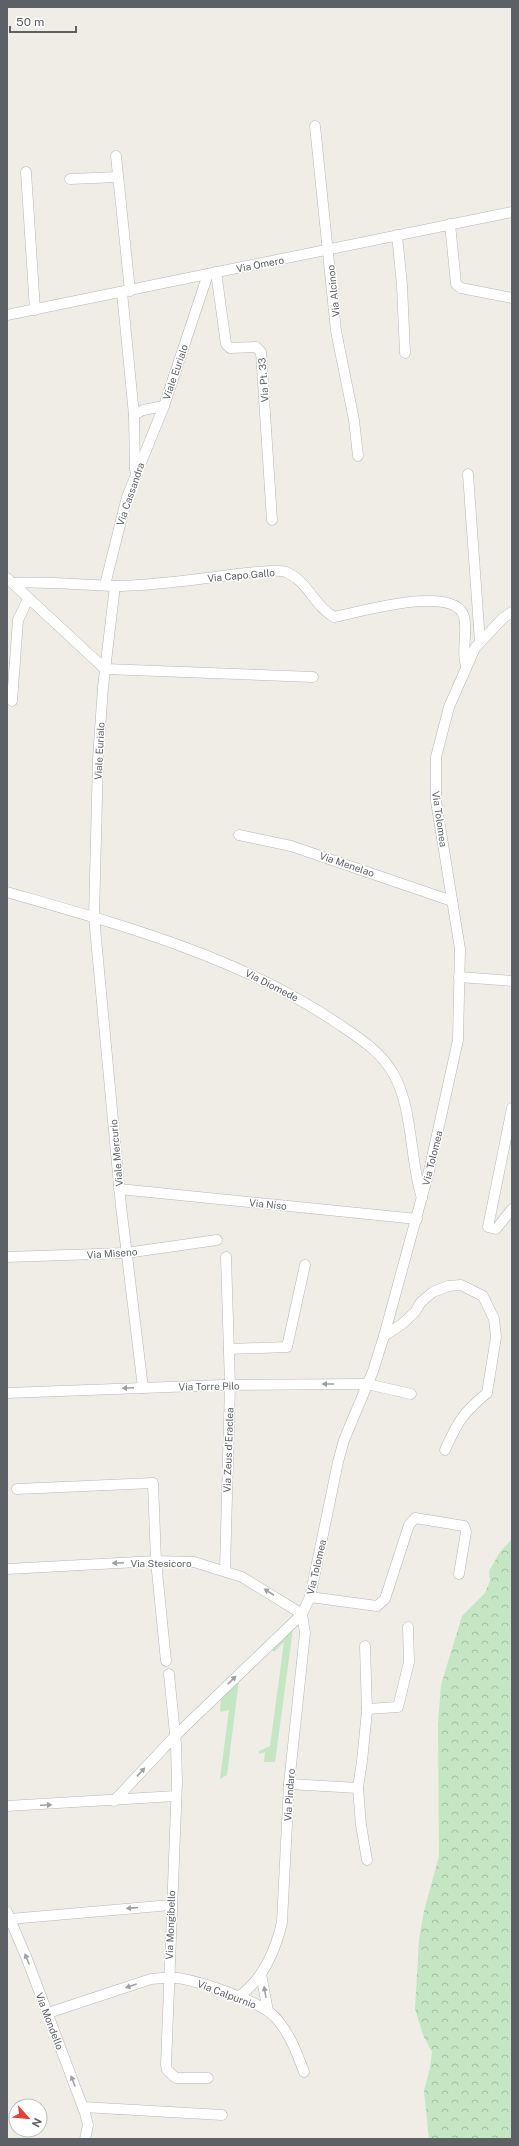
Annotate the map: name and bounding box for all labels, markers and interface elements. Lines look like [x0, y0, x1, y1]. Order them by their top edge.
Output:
scale bar [10, 8, 76, 34]
text: 50 m [16, 15, 44, 29]
street label: Via Omero [235, 253, 285, 274]
street label: Via Alcinoo [324, 264, 342, 318]
street label: Viale Eurialo [160, 342, 190, 401]
street label: Via Pt. 33 [255, 357, 271, 403]
street label: Via Cassandra [114, 461, 146, 527]
street label: Via Capo Gallo [207, 566, 276, 584]
street label: Viale Eurialo [91, 721, 107, 780]
street label: Via Tolomea [430, 790, 450, 848]
street label: Via Menelao [318, 849, 376, 879]
street label: Via Diomede [243, 966, 301, 1004]
street label: Viale Mercurio [107, 1119, 125, 1187]
street label: Via Tolomea [419, 1129, 445, 1187]
street label: Via Niso [249, 1196, 288, 1212]
street label: Via Miseno [86, 1245, 138, 1261]
street label: Via Torre Pilo [178, 1379, 240, 1393]
one-way arrow [321, 1381, 334, 1387]
one-way arrow [121, 1385, 134, 1391]
street label: Via Zeus d'Eraclea [221, 1407, 235, 1493]
street label: Via Tolomea [304, 1538, 328, 1596]
street label: Via Stesicoro [130, 1557, 192, 1569]
one-way arrow [111, 1560, 124, 1566]
one-way arrow [264, 1588, 274, 1596]
one-way arrow [227, 1675, 237, 1685]
one-way arrow [136, 1767, 146, 1777]
street label: Via Pindaro [281, 1768, 297, 1822]
one-way arrow [40, 1801, 52, 1808]
street label: Via Mongibello [163, 1890, 177, 1960]
one-way arrow [126, 1905, 138, 1912]
one-way arrow [24, 1954, 30, 1965]
street label: Via Calpurnio [196, 1977, 258, 2011]
one-way arrow [124, 1983, 136, 1989]
one-way arrow [262, 1986, 268, 1998]
street label: Via Mondello [34, 1991, 67, 2052]
one-way arrow [69, 2074, 75, 2086]
north arrow [8, 2098, 48, 2138]
text: N [30, 2116, 44, 2129]

